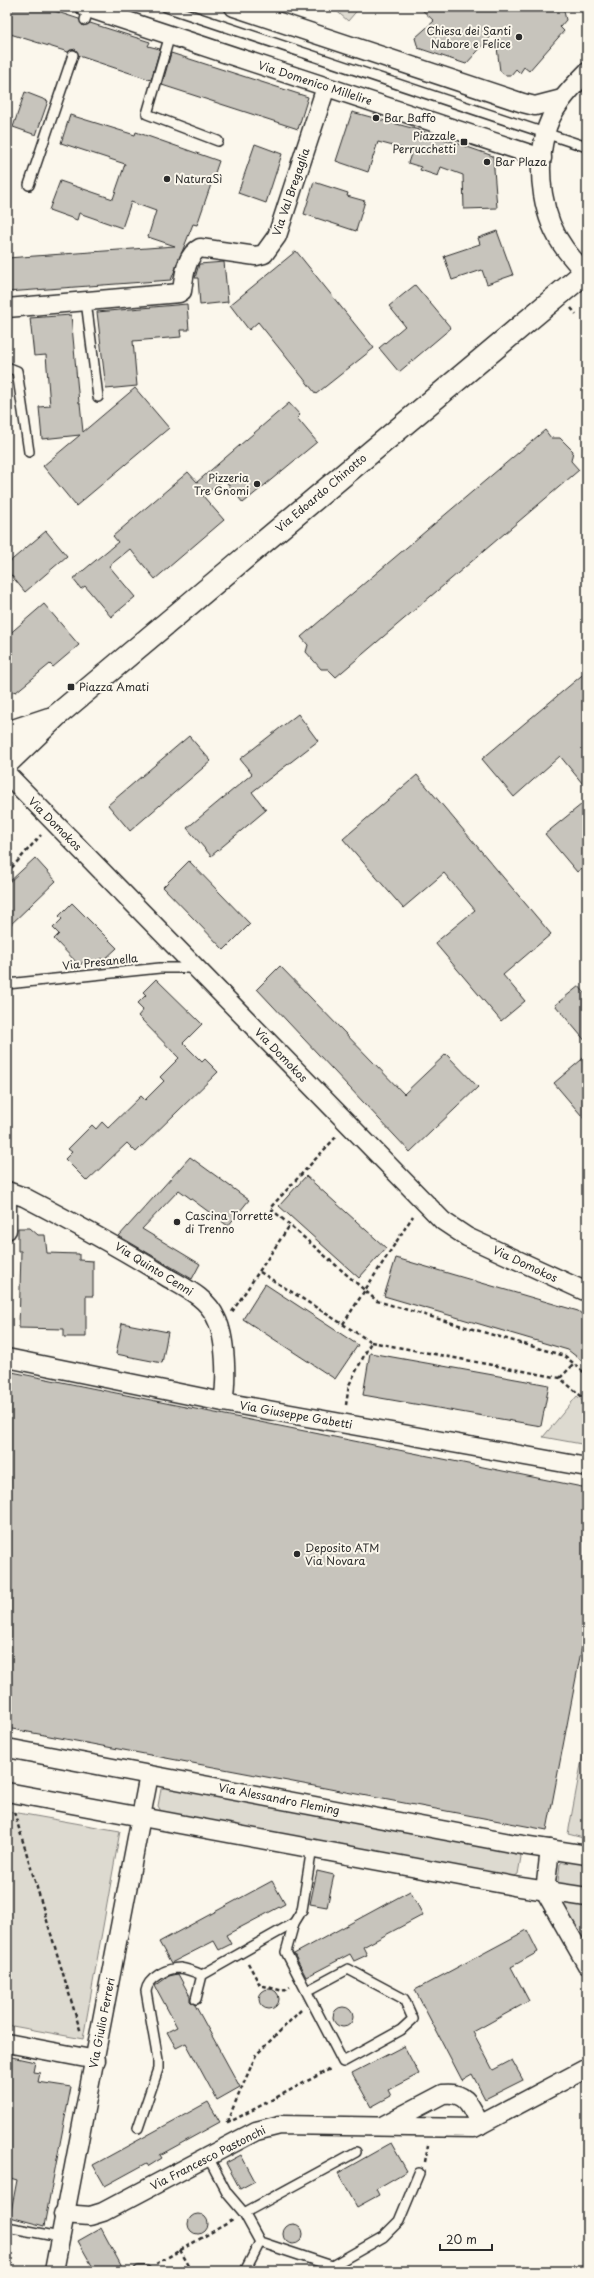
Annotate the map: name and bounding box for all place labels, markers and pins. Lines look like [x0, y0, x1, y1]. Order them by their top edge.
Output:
place label: Chiesa dei Santi Nabore e Felice [426, 22, 511, 52]
marker: Chiesa dei Santi Nabore e Felice [514, 32, 524, 42]
place label: Bar Baffo [384, 109, 436, 126]
marker: Bar Baffo [371, 113, 381, 123]
place label: Piazzale Perrucchetti [392, 127, 456, 157]
marker: Piazzale Perrucchetti [459, 137, 469, 147]
place label: Bar Plaza [495, 153, 547, 170]
marker: Bar Plaza [482, 157, 492, 167]
place label: NaturaSì [175, 170, 222, 187]
marker: NaturaSì [162, 174, 172, 184]
place label: Pizzeria Tre Gnomi [194, 469, 249, 499]
marker: Pizzeria Tre Gnomi [252, 479, 262, 489]
place label: Piazza Amati [79, 678, 149, 695]
marker: Piazza Amati [66, 682, 76, 692]
place label: Cascina Torrette di Trenno [185, 1207, 273, 1237]
marker: Cascina Torrette di Trenno [172, 1217, 182, 1227]
place label: Deposito ATM Via Novara [305, 1539, 379, 1569]
marker: Deposito ATM Via Novara [292, 1549, 302, 1559]

